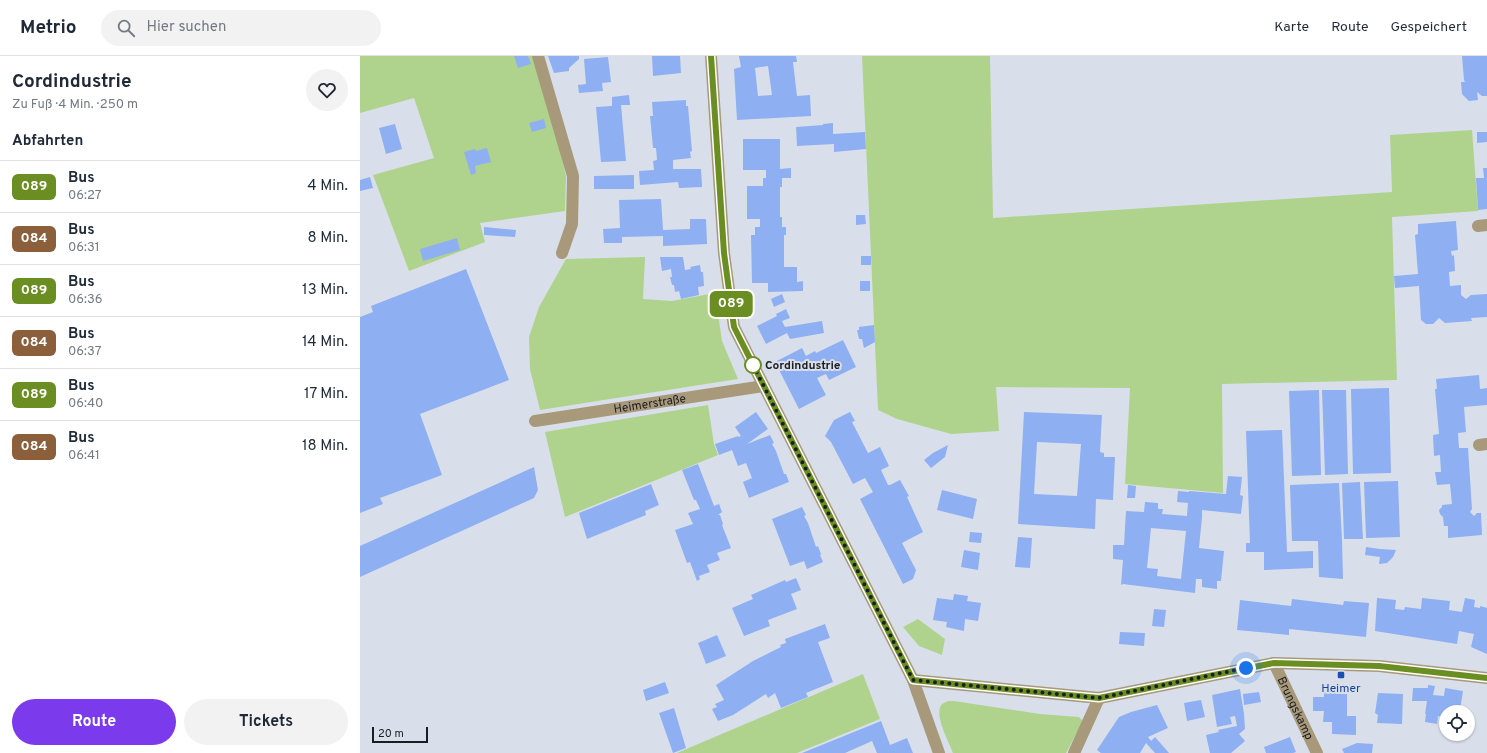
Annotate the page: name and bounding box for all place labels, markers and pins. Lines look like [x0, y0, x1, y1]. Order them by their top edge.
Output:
marker: Cordindustrie [744, 356, 762, 374]
place label: Cordindustrie [765, 358, 841, 374]
marker: Heimer [1336, 670, 1346, 680]
place label: Heimer [1321, 681, 1361, 697]

